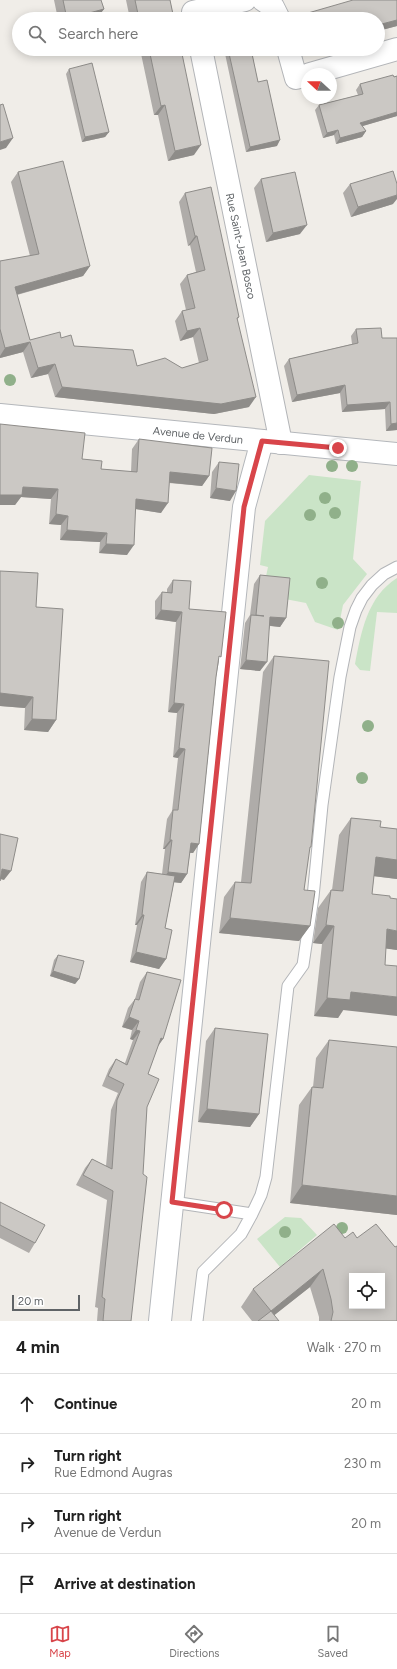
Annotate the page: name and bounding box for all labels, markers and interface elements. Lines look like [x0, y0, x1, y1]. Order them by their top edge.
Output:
search box [12, 12, 385, 56]
icon: search [26, 23, 48, 45]
text: Search here [58, 25, 138, 43]
north arrow [301, 68, 337, 104]
street label: Rue Saint-Jean Bosco [223, 192, 258, 300]
street label: Avenue de Verdun [152, 424, 244, 447]
route end [329, 439, 347, 457]
route start [215, 1201, 233, 1219]
map controls [349, 1273, 385, 1309]
button: locate [349, 1273, 385, 1309]
scale bar [12, 1293, 80, 1312]
text: 20 m [18, 1295, 43, 1308]
text: 4 min [16, 1337, 60, 1357]
text: Walk · 270 m [307, 1340, 381, 1355]
icon: ahead [16, 1393, 38, 1415]
text: Continue [54, 1395, 117, 1413]
text: 20 m [351, 1396, 381, 1411]
text: Turn right [54, 1447, 122, 1465]
icon: right [16, 1453, 38, 1475]
text: 230 m [344, 1456, 381, 1471]
text: Rue Edmond Augras [54, 1465, 172, 1480]
text: Turn right [54, 1507, 122, 1525]
icon: right [16, 1513, 38, 1535]
text: 20 m [351, 1516, 381, 1531]
text: Avenue de Verdun [54, 1525, 161, 1540]
icon: arrive [16, 1573, 38, 1595]
text: Arrive at destination [54, 1575, 195, 1593]
tab: Map [49, 1623, 71, 1660]
tab: Directions [169, 1623, 219, 1660]
tab: Saved [318, 1623, 348, 1660]

